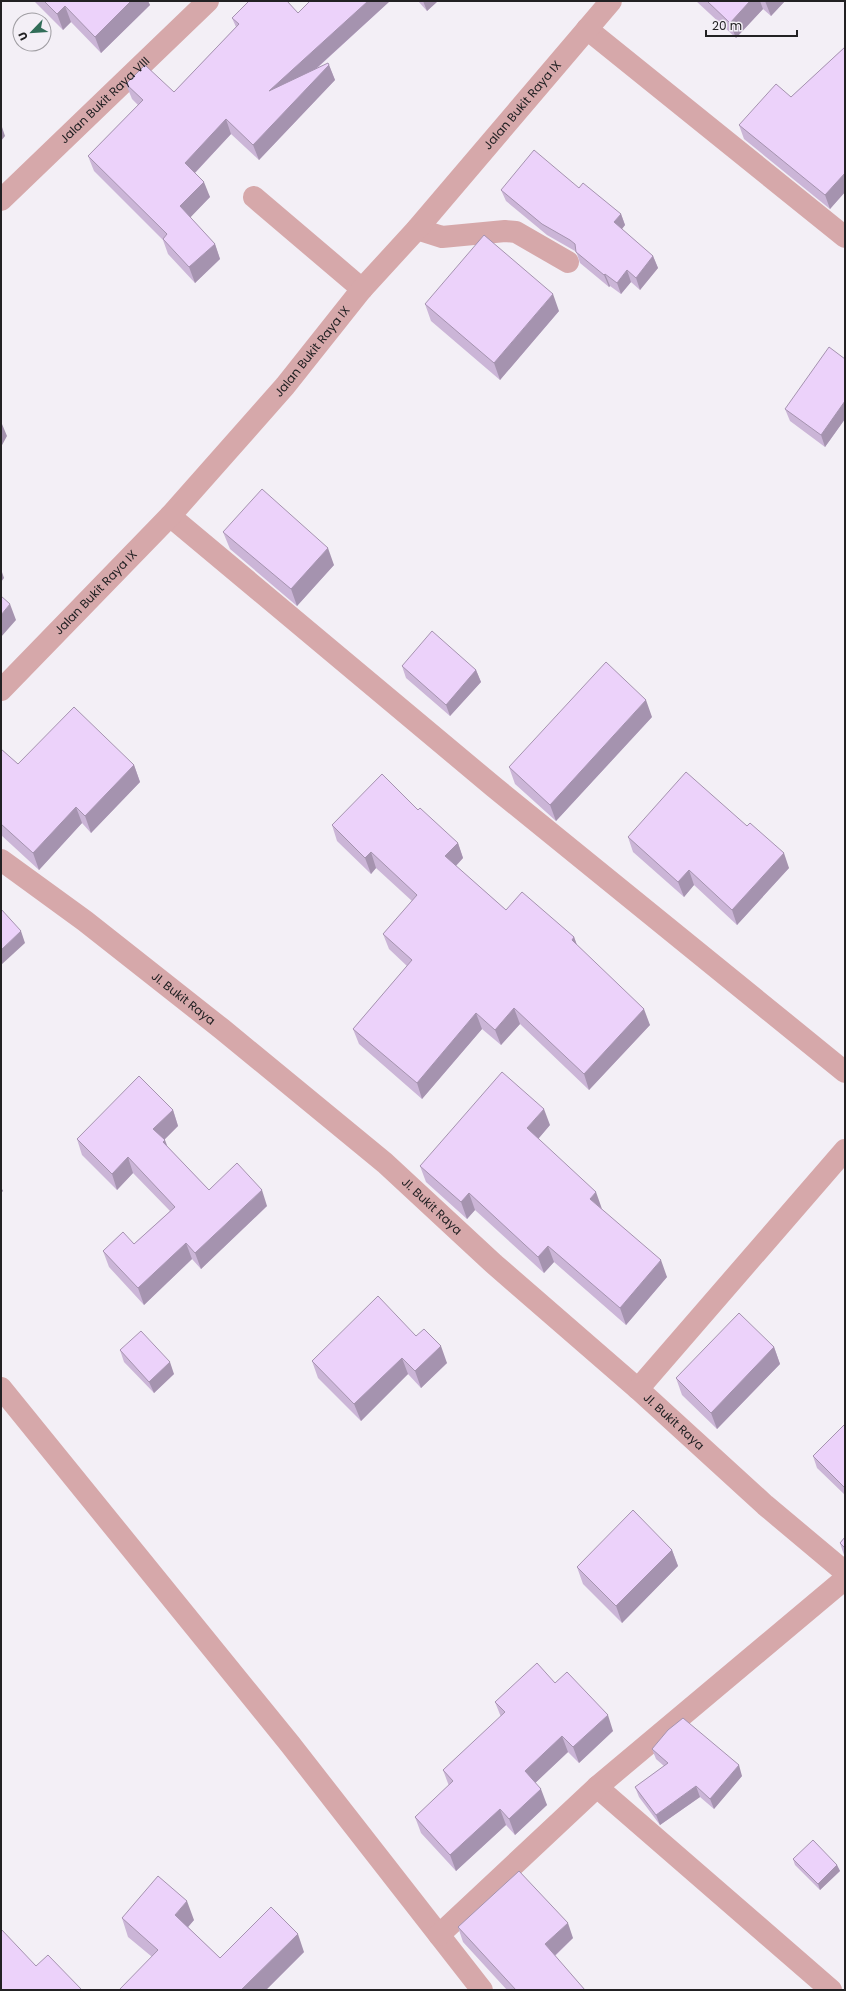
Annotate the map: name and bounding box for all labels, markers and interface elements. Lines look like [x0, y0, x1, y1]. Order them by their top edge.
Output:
north arrow [12, 12, 52, 52]
scale bar [706, 12, 797, 38]
text: 20 m [712, 17, 742, 34]
text: U [14, 29, 32, 43]
street label: Jalan Bukit Raya VIII [56, 53, 153, 147]
street label: Jalan Bukit Raya IX [479, 57, 565, 153]
street label: Jalan Bukit Raya IX [270, 302, 353, 400]
street label: Jalan Bukit Raya IX [50, 546, 141, 638]
street label: Jl. Bukit Raya [148, 968, 219, 1029]
street label: Jl. Bukit Raya [398, 1173, 466, 1238]
street label: Jl. Bukit Raya [640, 1389, 708, 1454]

